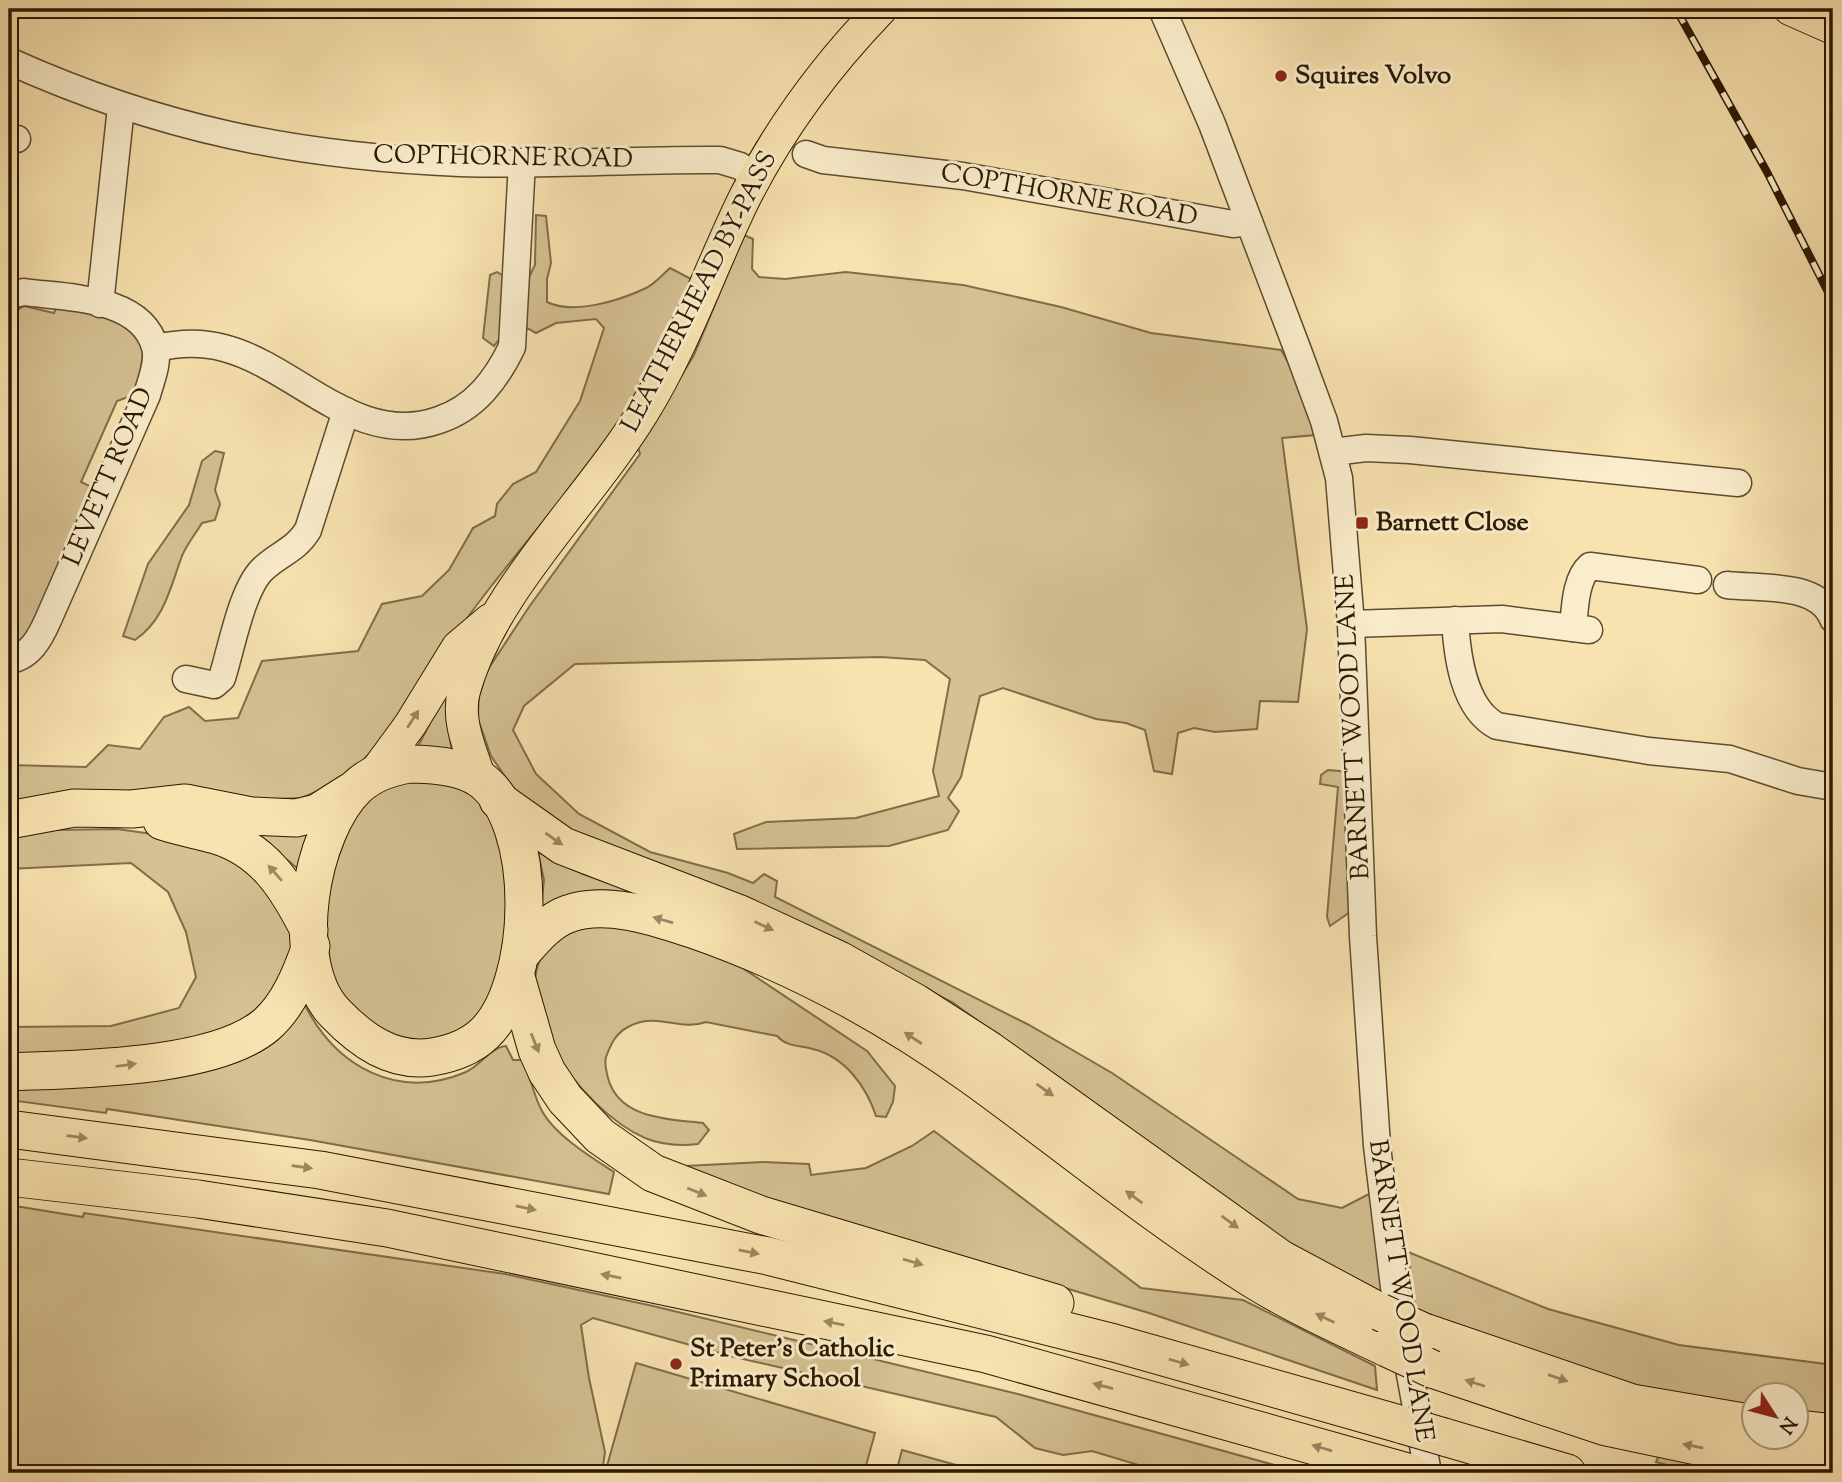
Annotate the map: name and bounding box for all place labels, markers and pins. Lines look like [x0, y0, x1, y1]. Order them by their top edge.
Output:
place label: Squires Volvo [1295, 58, 1451, 95]
marker: Squires Volvo [1273, 68, 1289, 84]
place label: Barnett Close [1376, 505, 1529, 542]
marker: Barnett Close [1354, 515, 1370, 531]
place label: St Peter's Catholic Primary School [690, 1331, 895, 1398]
marker: St Peter's Catholic Primary School [668, 1356, 684, 1372]

